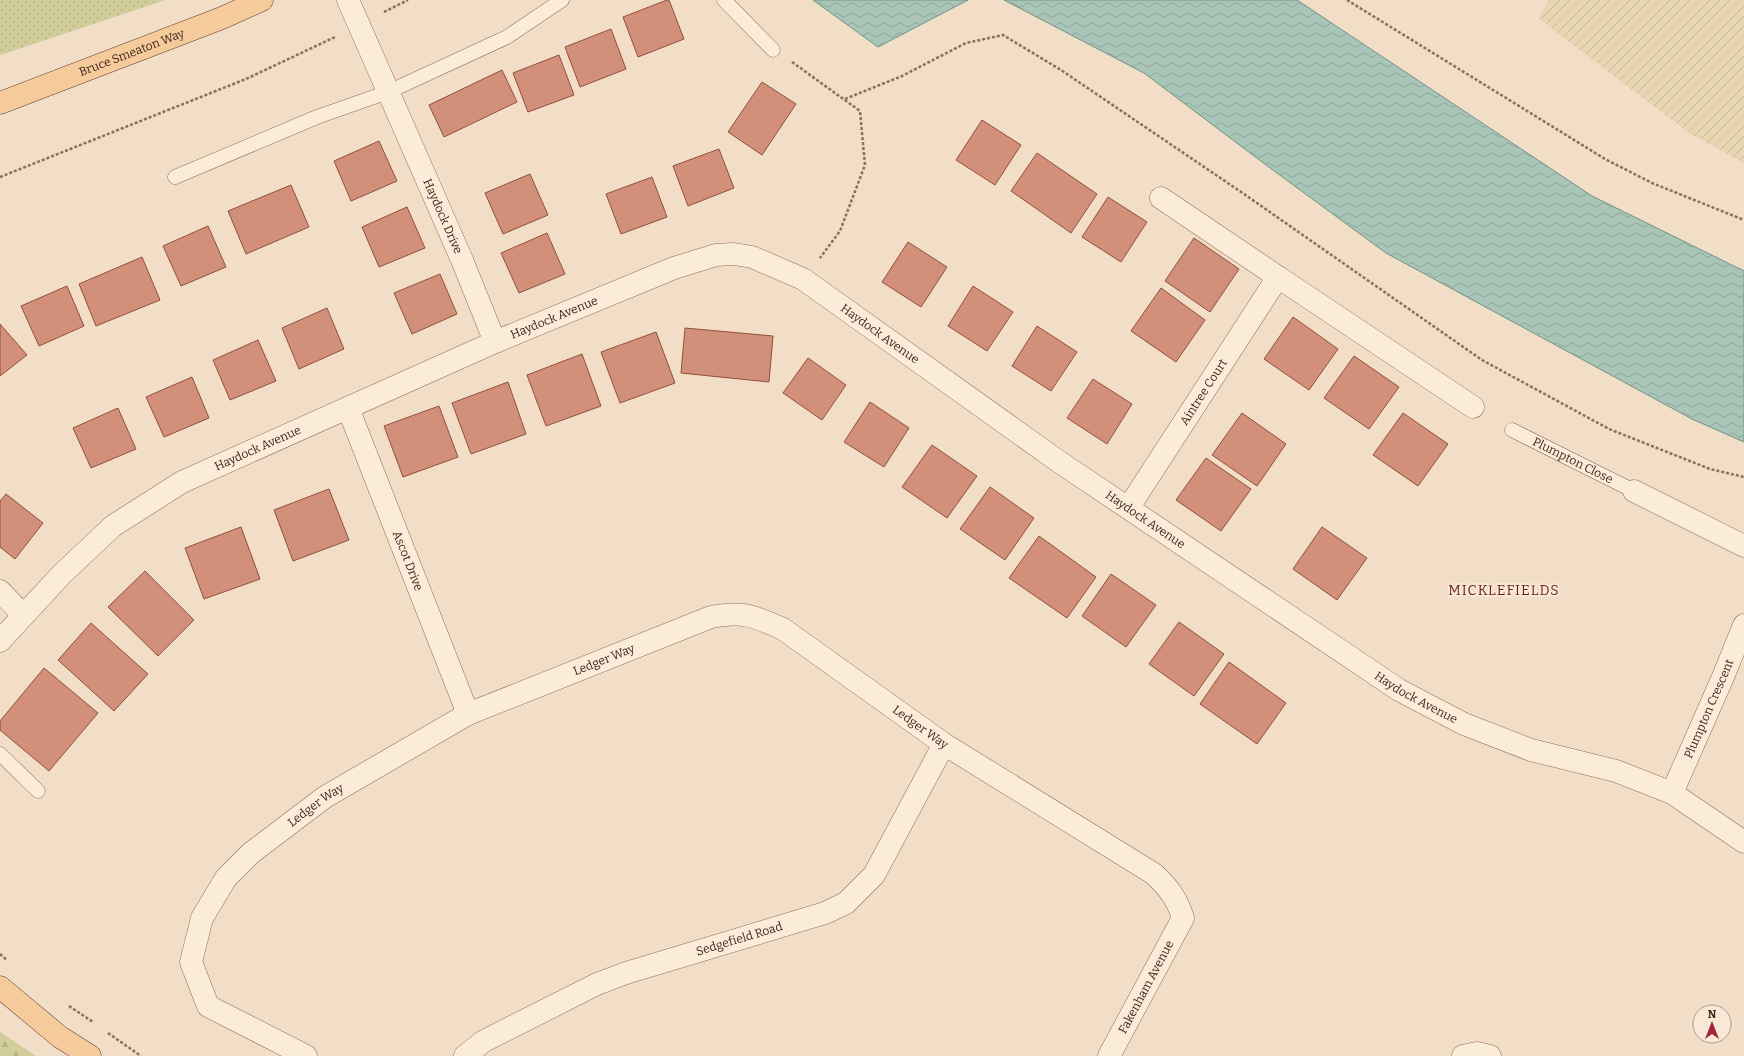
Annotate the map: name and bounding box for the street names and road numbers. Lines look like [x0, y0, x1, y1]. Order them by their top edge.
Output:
street label: Bruce Smeaton Way [77, 26, 187, 79]
street label: Haydock Drive [420, 176, 465, 256]
street label: Haydock Avenue [508, 293, 600, 342]
street label: Haydock Avenue [838, 301, 922, 367]
street label: Aintree Court [1177, 356, 1230, 428]
street label: Haydock Avenue [212, 423, 303, 474]
street label: Plumpton Close [1530, 435, 1615, 486]
street label: Haydock Avenue [1103, 488, 1188, 551]
street label: Ascot Drive [390, 529, 426, 593]
street label: Ledger Way [571, 641, 637, 678]
street label: Plumpton Crescent [1681, 656, 1737, 761]
street label: Haydock Avenue [1372, 669, 1460, 726]
street label: Ledger Way [890, 703, 951, 752]
street label: Ledger Way [285, 781, 346, 830]
street label: Sedgefield Road [694, 919, 784, 959]
street label: Fakenham Avenue [1116, 938, 1176, 1036]

